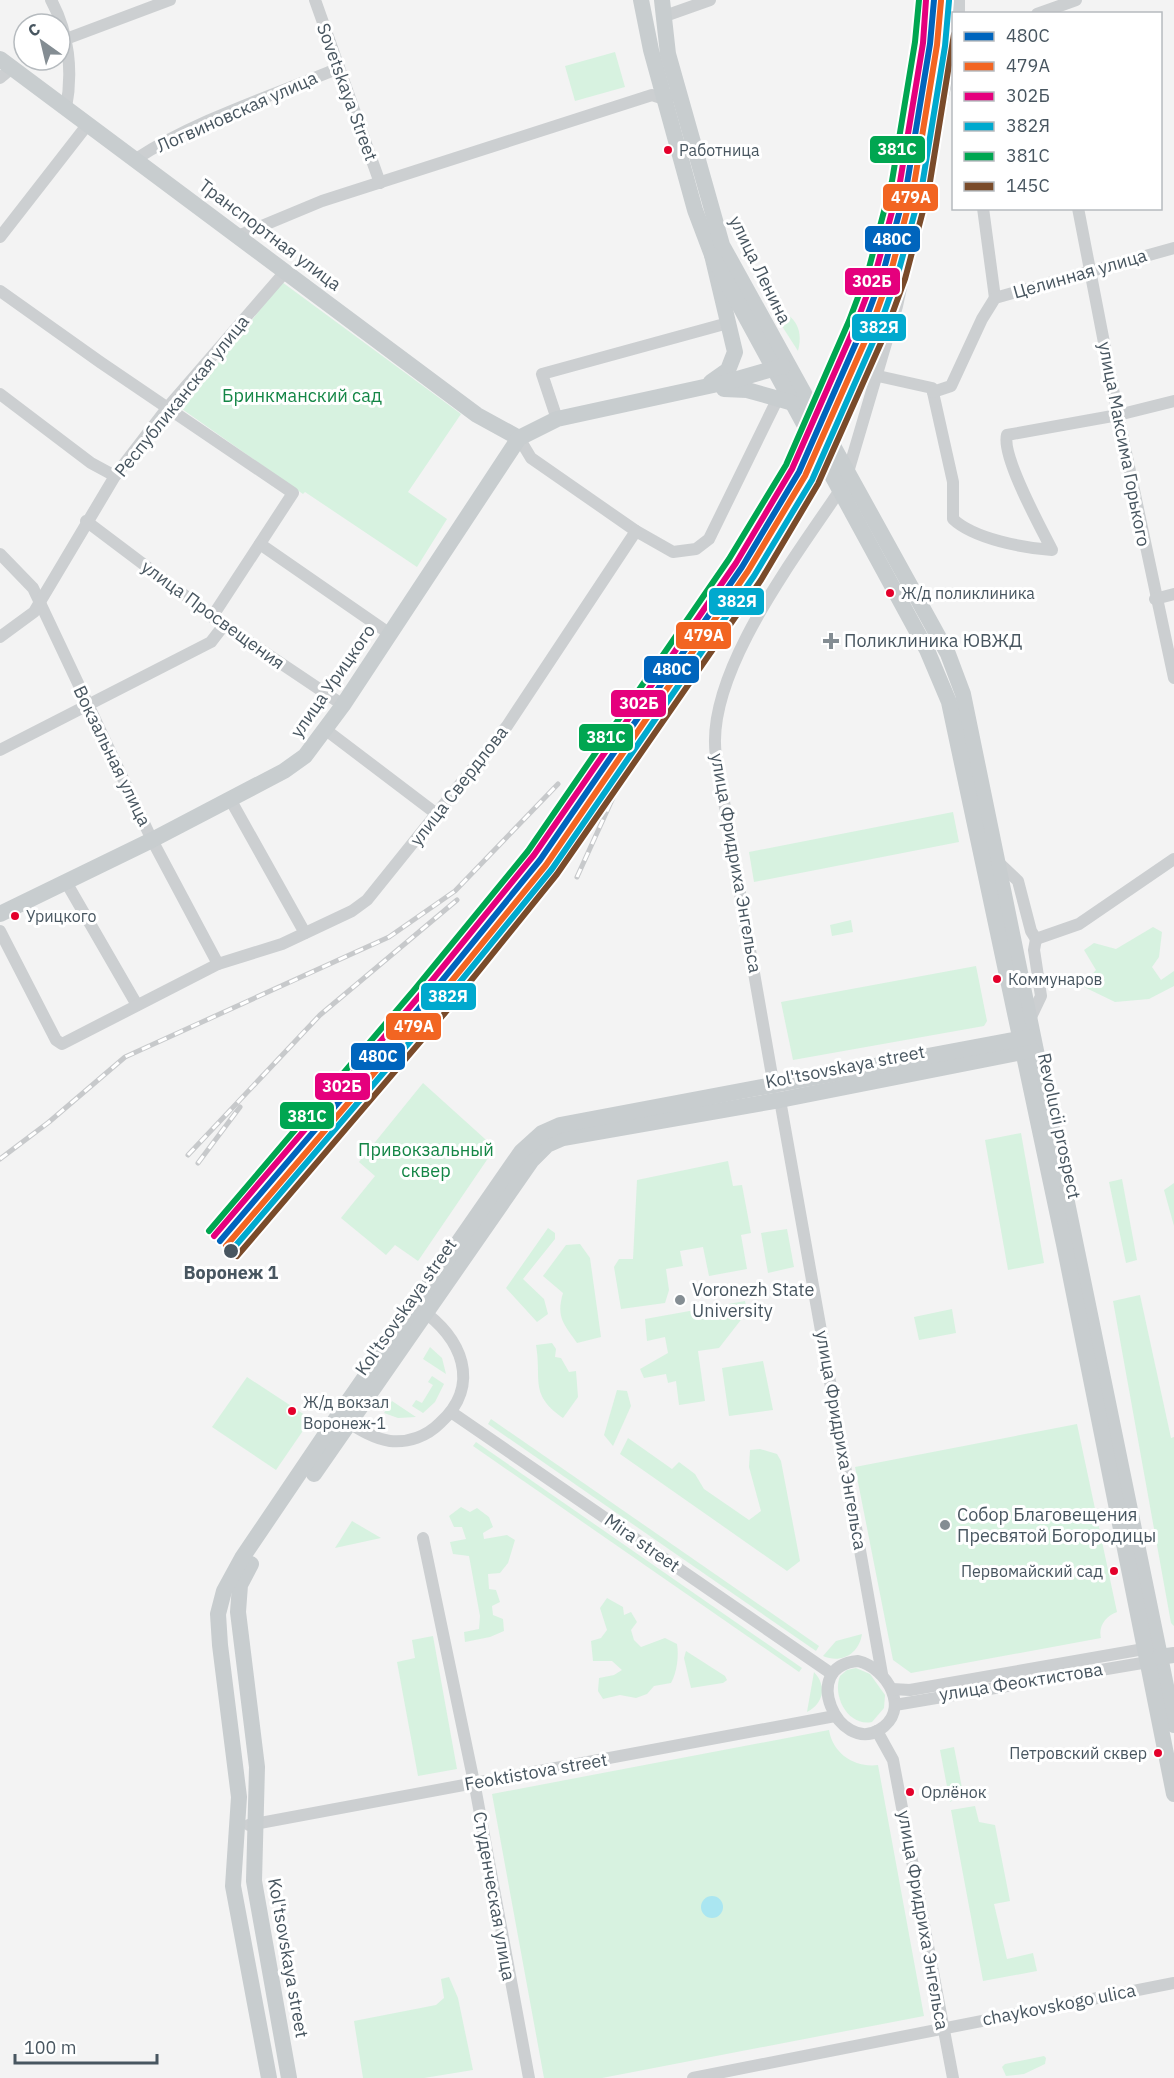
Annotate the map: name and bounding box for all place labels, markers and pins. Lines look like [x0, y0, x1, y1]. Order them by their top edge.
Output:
place label: Работница [679, 140, 760, 160]
marker: Работница [662, 144, 674, 156]
place label: Ж/д поликлиника [901, 583, 1035, 603]
marker: Ж/д поликлиника [884, 587, 896, 599]
place label: Поликлиника ЮВЖД [844, 629, 1022, 652]
marker: Поликлиника ЮВЖД [822, 632, 840, 650]
place label: Урицкого [26, 906, 96, 926]
marker: Урицкого [9, 910, 21, 922]
place label: Коммунаров [1008, 969, 1103, 989]
marker: Коммунаров [991, 973, 1003, 985]
marker: Воронеж 1 [222, 1242, 240, 1260]
place label: Воронеж 1 [184, 1261, 279, 1284]
place label: Voronezh State University [692, 1278, 815, 1322]
marker: Voronezh State University [673, 1293, 687, 1307]
place label: Ж/д вокзал Воронеж-1 [303, 1392, 389, 1433]
marker: Ж/д вокзал Воронеж-1 [286, 1405, 298, 1417]
place label: Собор Благовещения Пресвятой Богородицы [957, 1503, 1156, 1547]
marker: Собор Благовещения Пресвятой Богородицы [938, 1518, 952, 1532]
place label: Первомайский сад [961, 1561, 1103, 1581]
marker: Первомайский сад [1108, 1565, 1120, 1577]
place label: Петровский сквер [1009, 1743, 1147, 1763]
marker: Петровский сквер [1152, 1747, 1164, 1759]
place label: Орлёнок [921, 1782, 987, 1802]
marker: Орлёнок [904, 1786, 916, 1798]

